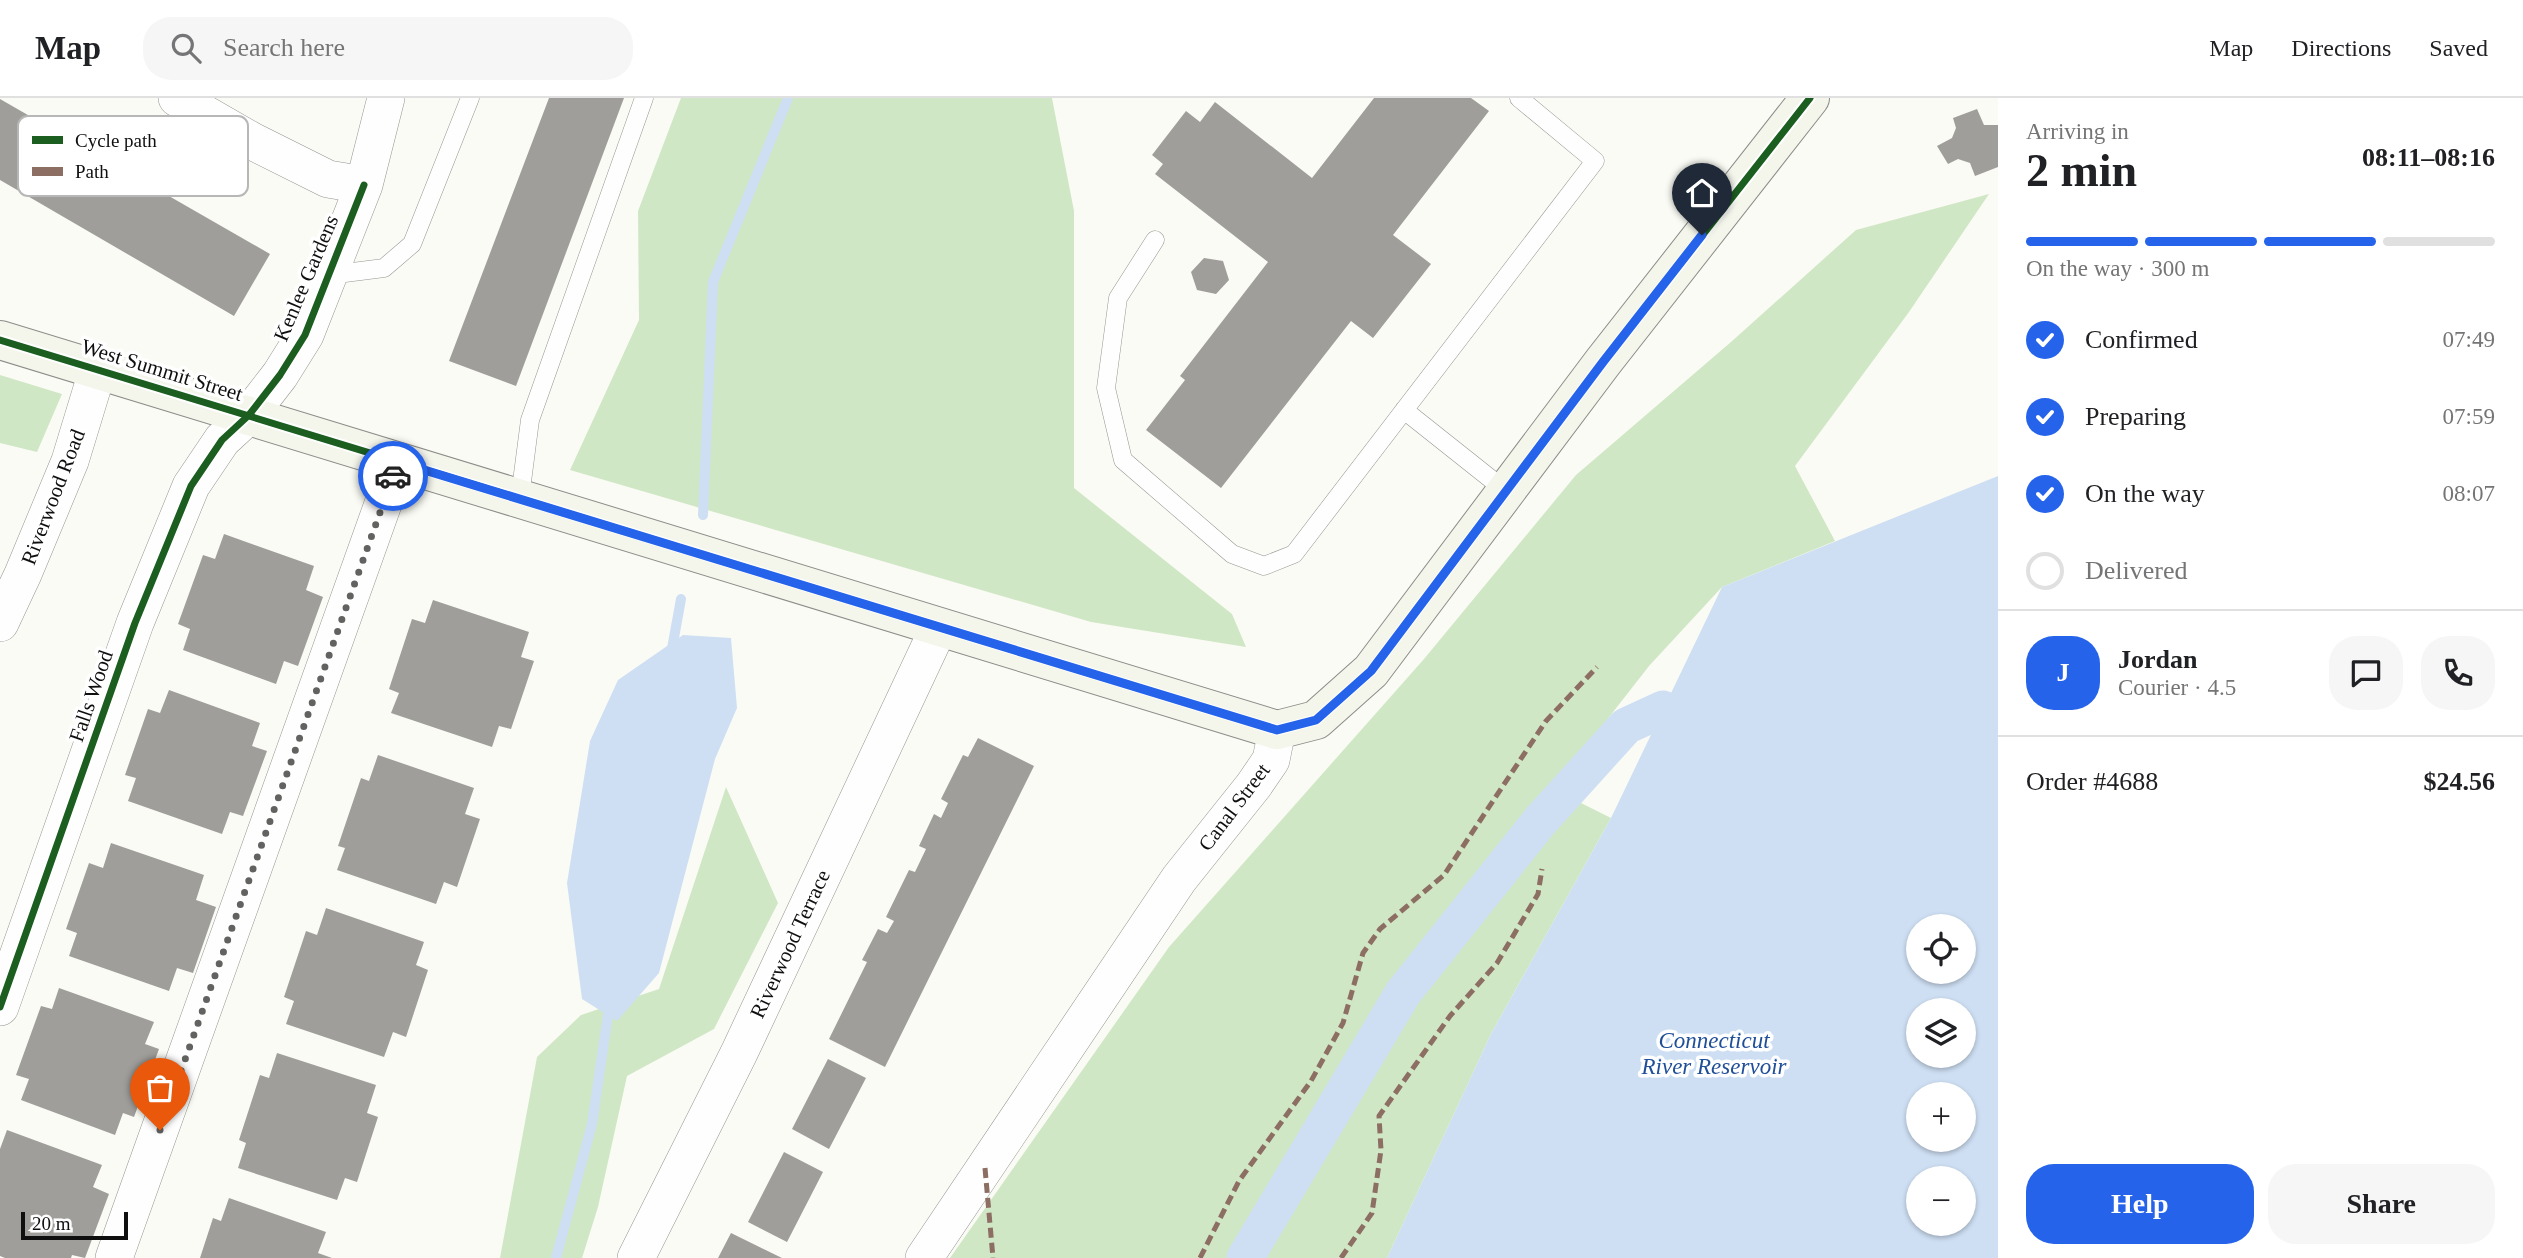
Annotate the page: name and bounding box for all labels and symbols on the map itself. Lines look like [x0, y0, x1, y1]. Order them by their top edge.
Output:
legend [18, 116, 248, 196]
text: Cycle path [75, 130, 157, 151]
text: Path [75, 161, 109, 182]
pin [1672, 163, 1732, 235]
street label: Kenlee Gardens [269, 211, 343, 345]
street label: West Summit Street [78, 334, 246, 406]
street label: Riverwood Road [16, 426, 90, 568]
courier [358, 441, 428, 511]
street label: Falls Wood [64, 647, 118, 745]
street label: Canal Street [1193, 758, 1275, 855]
street label: Riverwood Terrace [745, 866, 835, 1022]
water label: Connecticut River Reservoir [1641, 1028, 1788, 1079]
pin [130, 1058, 190, 1130]
scale bar [21, 1209, 128, 1241]

